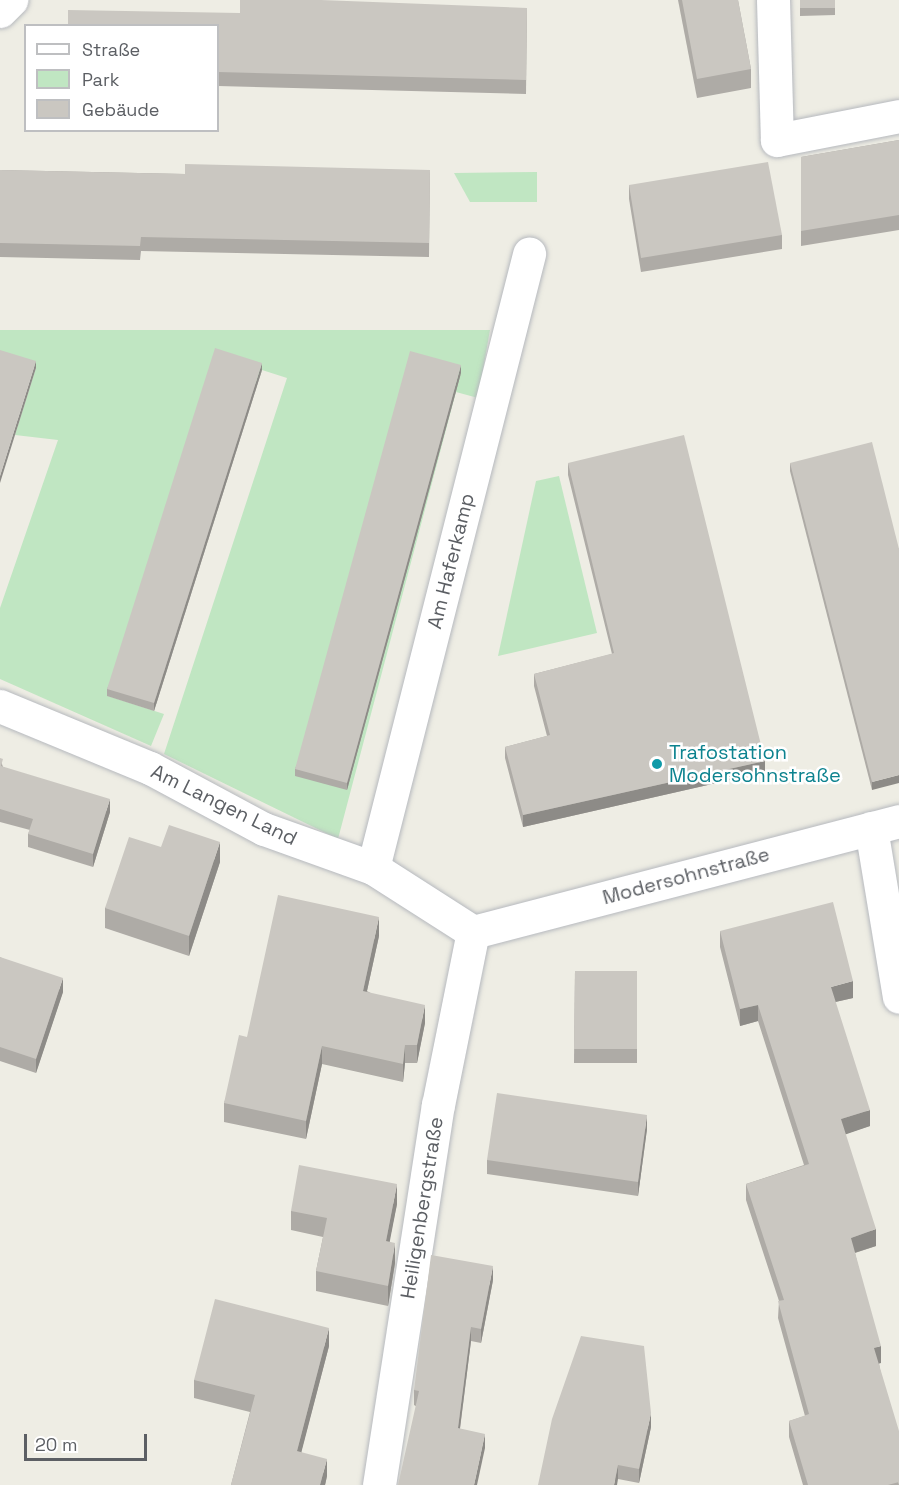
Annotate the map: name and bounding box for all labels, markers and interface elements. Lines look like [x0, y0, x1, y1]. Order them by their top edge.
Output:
legend [24, 24, 219, 132]
text: Straße [82, 38, 140, 61]
text: Park [82, 68, 119, 91]
text: Gebäude [82, 98, 160, 121]
street label: Am Haferkamp [423, 491, 479, 631]
place label: Trafostation Modersohnstraße [669, 740, 841, 787]
marker: Trafostation Modersohnstraße [650, 757, 664, 771]
street label: Am Langen Land [147, 759, 301, 851]
street label: Modersohnstraße [600, 842, 772, 910]
street label: Heiligenbergstraße [396, 1115, 448, 1301]
scale bar [27, 1422, 150, 1460]
text: 20 m [35, 1433, 78, 1456]

